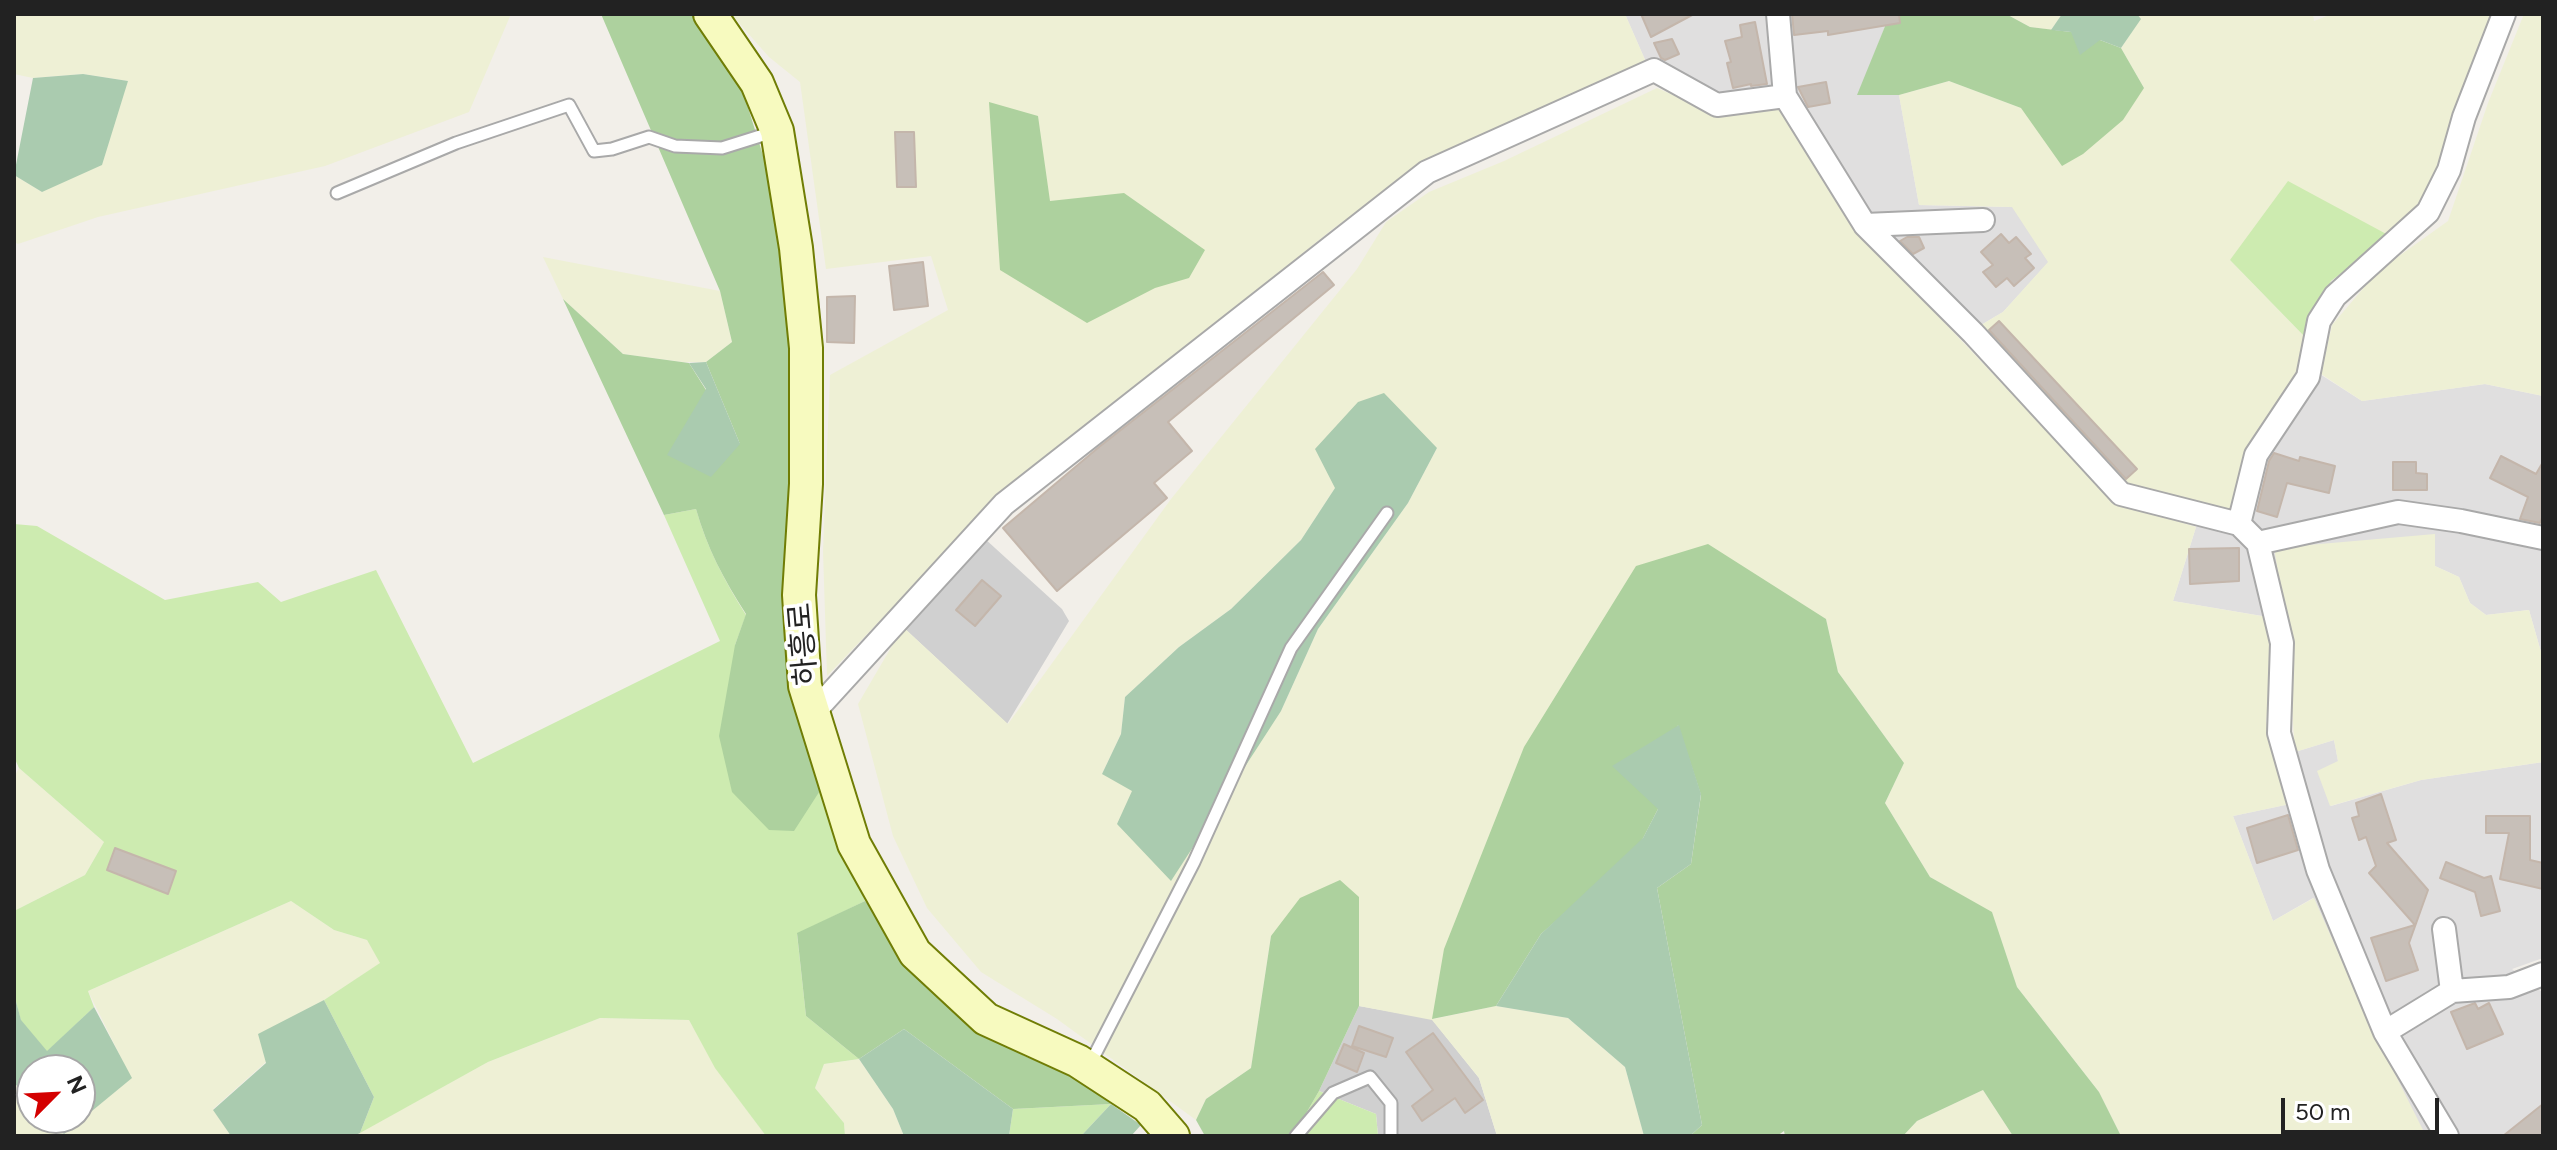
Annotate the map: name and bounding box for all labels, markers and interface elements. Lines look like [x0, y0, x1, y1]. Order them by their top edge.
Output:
street label: 하흥로 [782, 601, 826, 687]
north arrow [16, 1054, 96, 1134]
text: N [61, 1072, 92, 1098]
scale bar [2285, 1082, 2443, 1132]
text: 50 m [2295, 1097, 2351, 1126]

